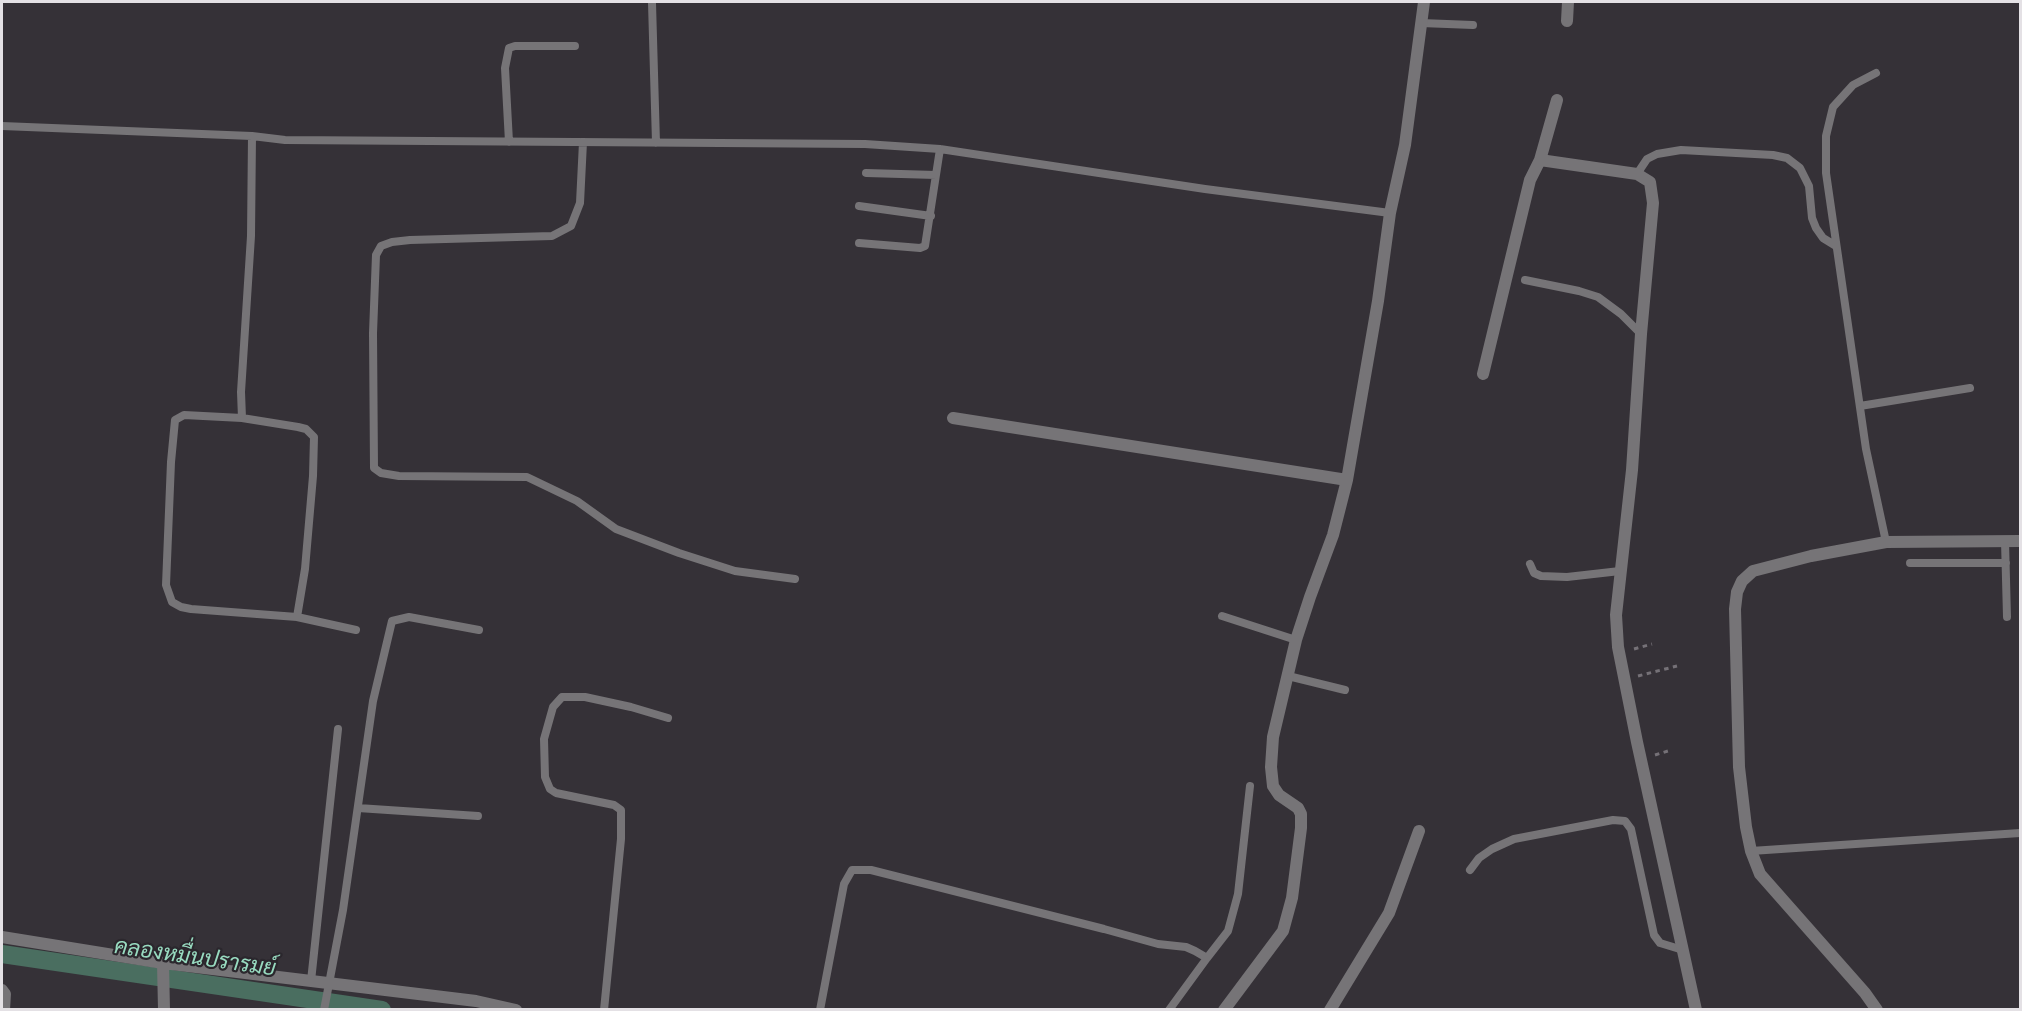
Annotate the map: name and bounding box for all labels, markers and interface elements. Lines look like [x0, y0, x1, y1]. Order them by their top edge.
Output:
water label: คลองหมื่นปรารมย์ [113, 934, 277, 982]

